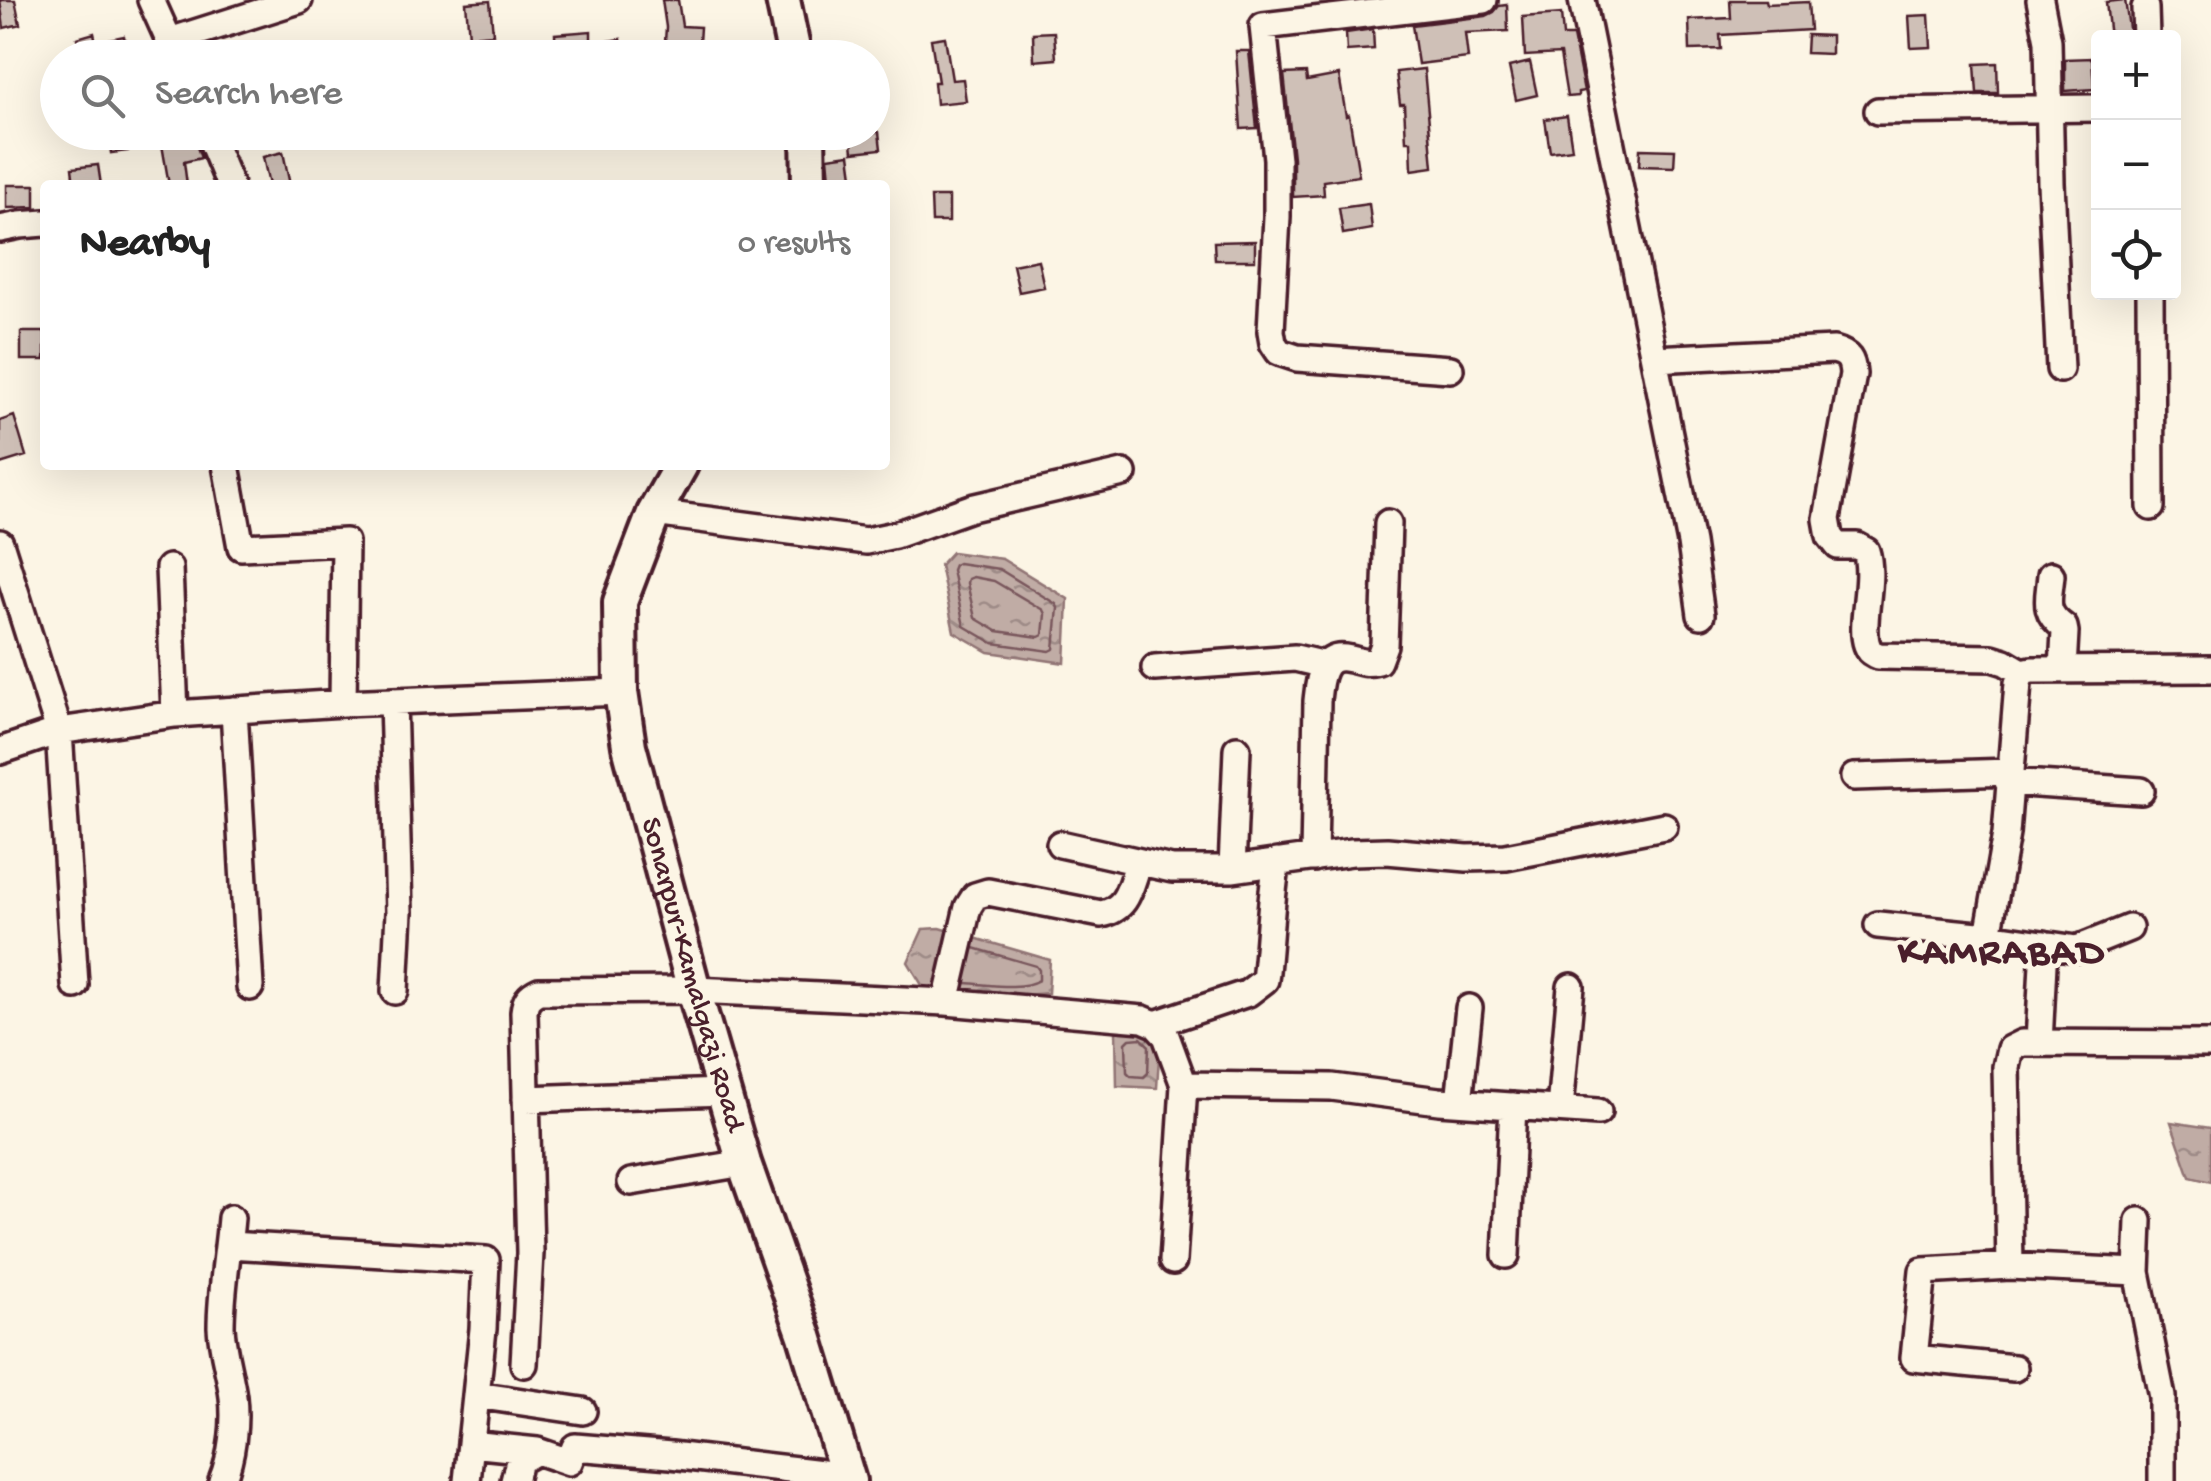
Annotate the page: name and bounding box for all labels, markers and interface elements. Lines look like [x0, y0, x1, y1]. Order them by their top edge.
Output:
map controls [2091, 30, 2181, 300]
button: + [2091, 30, 2181, 120]
search box [40, 40, 890, 150]
icon: search [75, 68, 130, 123]
text: Search here [155, 73, 342, 117]
button: − [2091, 120, 2181, 210]
button: locate [2091, 210, 2181, 300]
text: Nearby [80, 221, 210, 270]
text: 0 results [738, 226, 850, 264]
street label: Sonarpur-Kamalgazi Road [631, 814, 752, 1138]
district label: KAMRABAD [1897, 931, 2106, 978]

